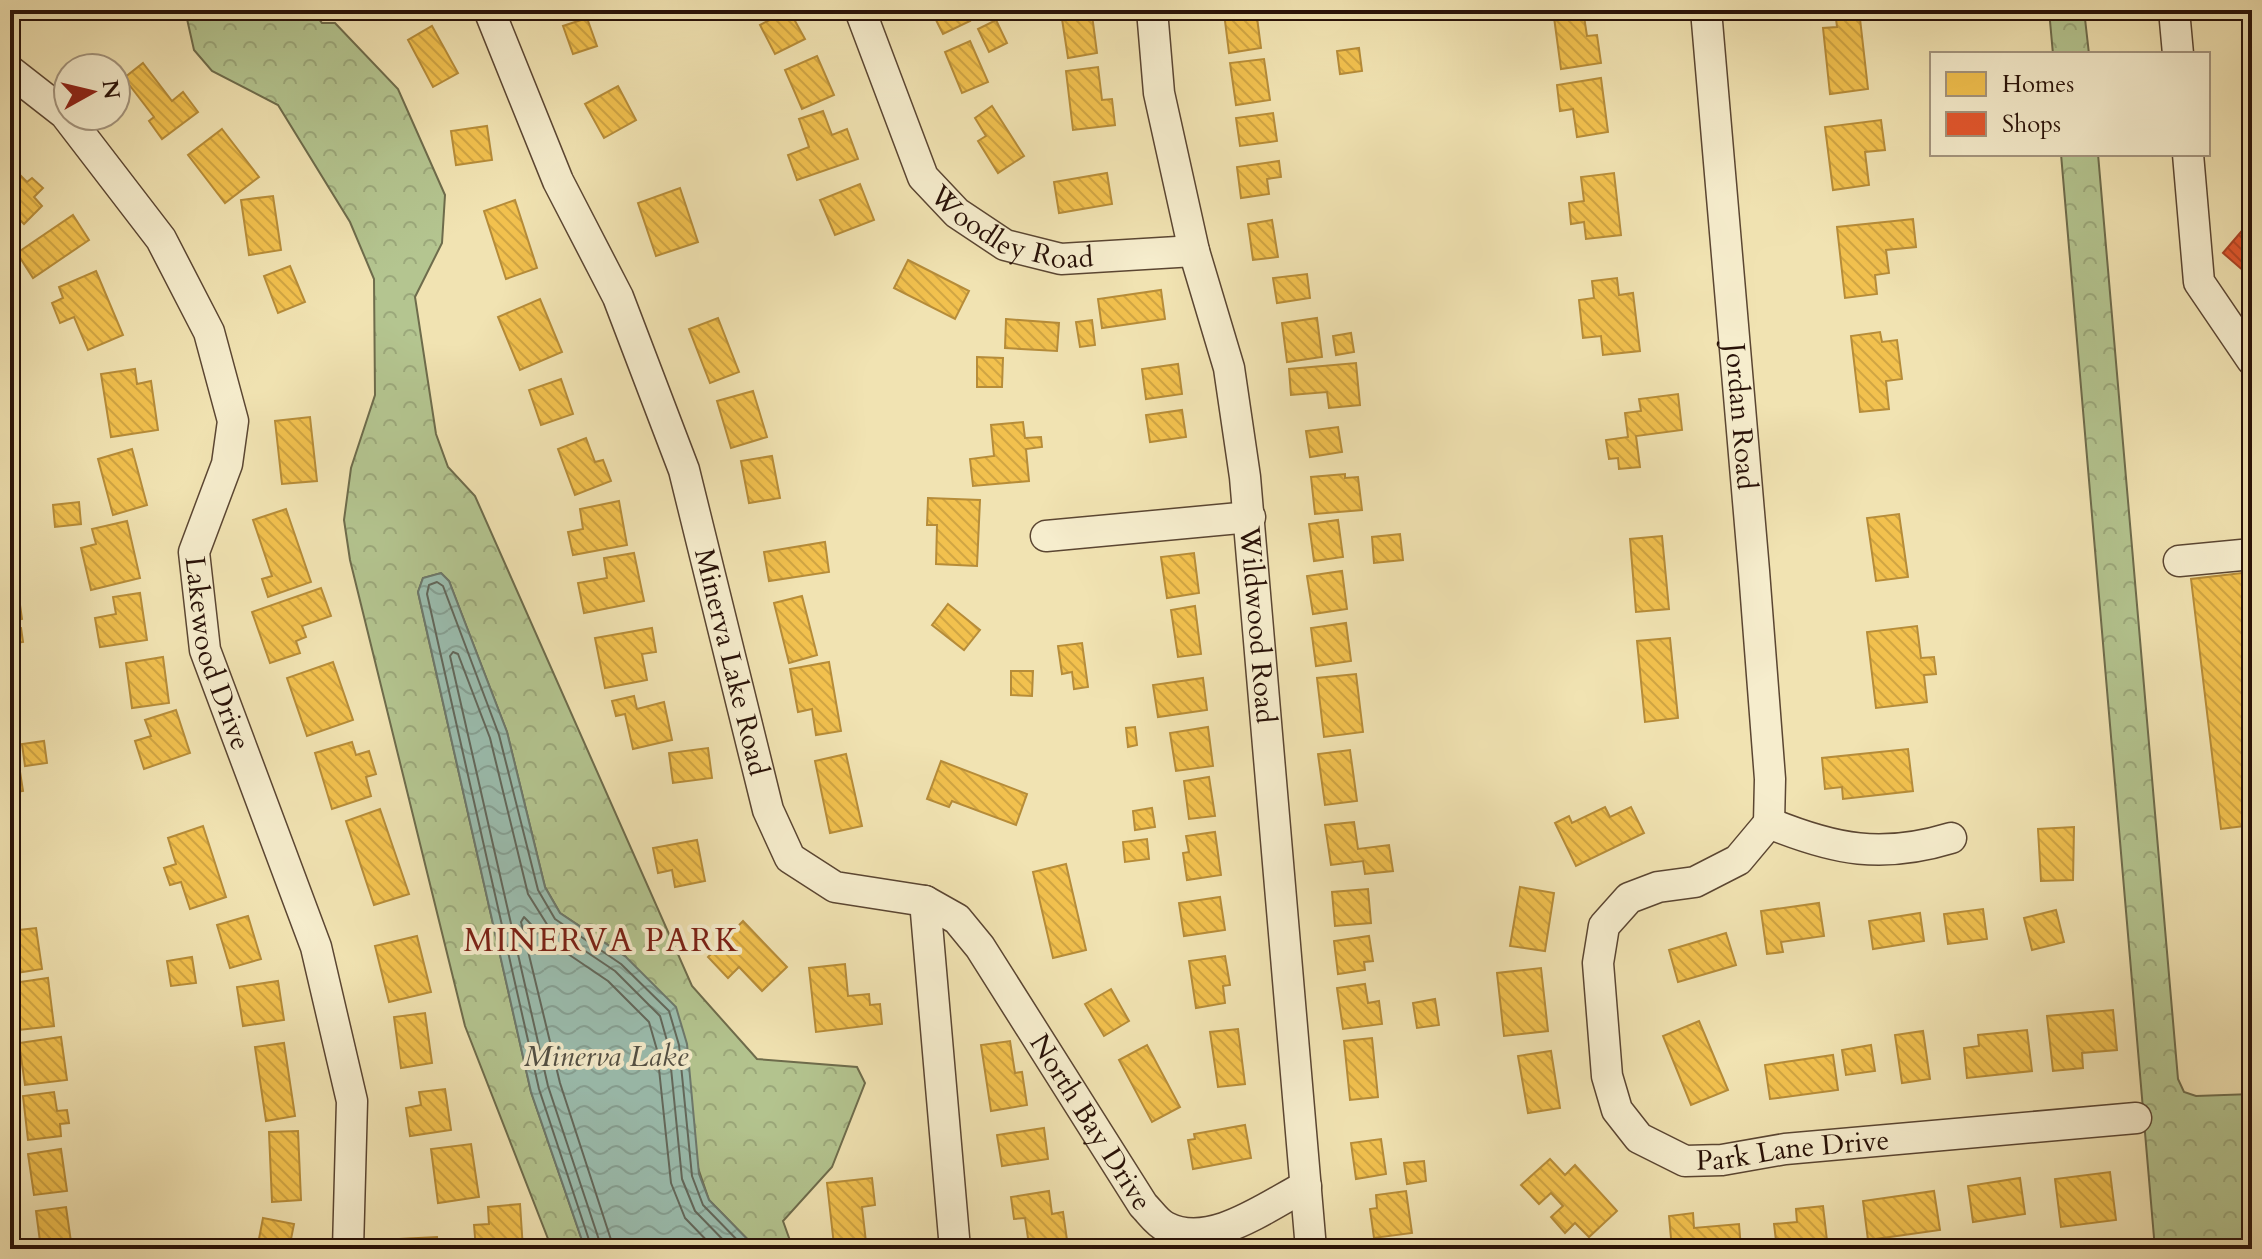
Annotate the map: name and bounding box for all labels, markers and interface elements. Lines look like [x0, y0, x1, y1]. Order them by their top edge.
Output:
north arrow [52, 52, 132, 132]
legend [1930, 52, 2210, 156]
text: Homes [2002, 68, 2074, 101]
text: N [95, 78, 127, 101]
text: Shops [2002, 108, 2061, 141]
street label: Woodley Road [921, 176, 1095, 279]
street label: Jordan Road [1715, 338, 1766, 491]
street label: Wildwood Road [1230, 524, 1285, 725]
street label: Minerva Lake Road [685, 545, 778, 780]
street label: Lakewood Drive [176, 554, 260, 756]
district label: MINERVA PARK [464, 919, 740, 963]
street label: North Bay Drive [1021, 1027, 1161, 1218]
water label: Minerva Lake [524, 1036, 689, 1077]
street label: Park Lane Drive [1696, 1121, 1891, 1180]

